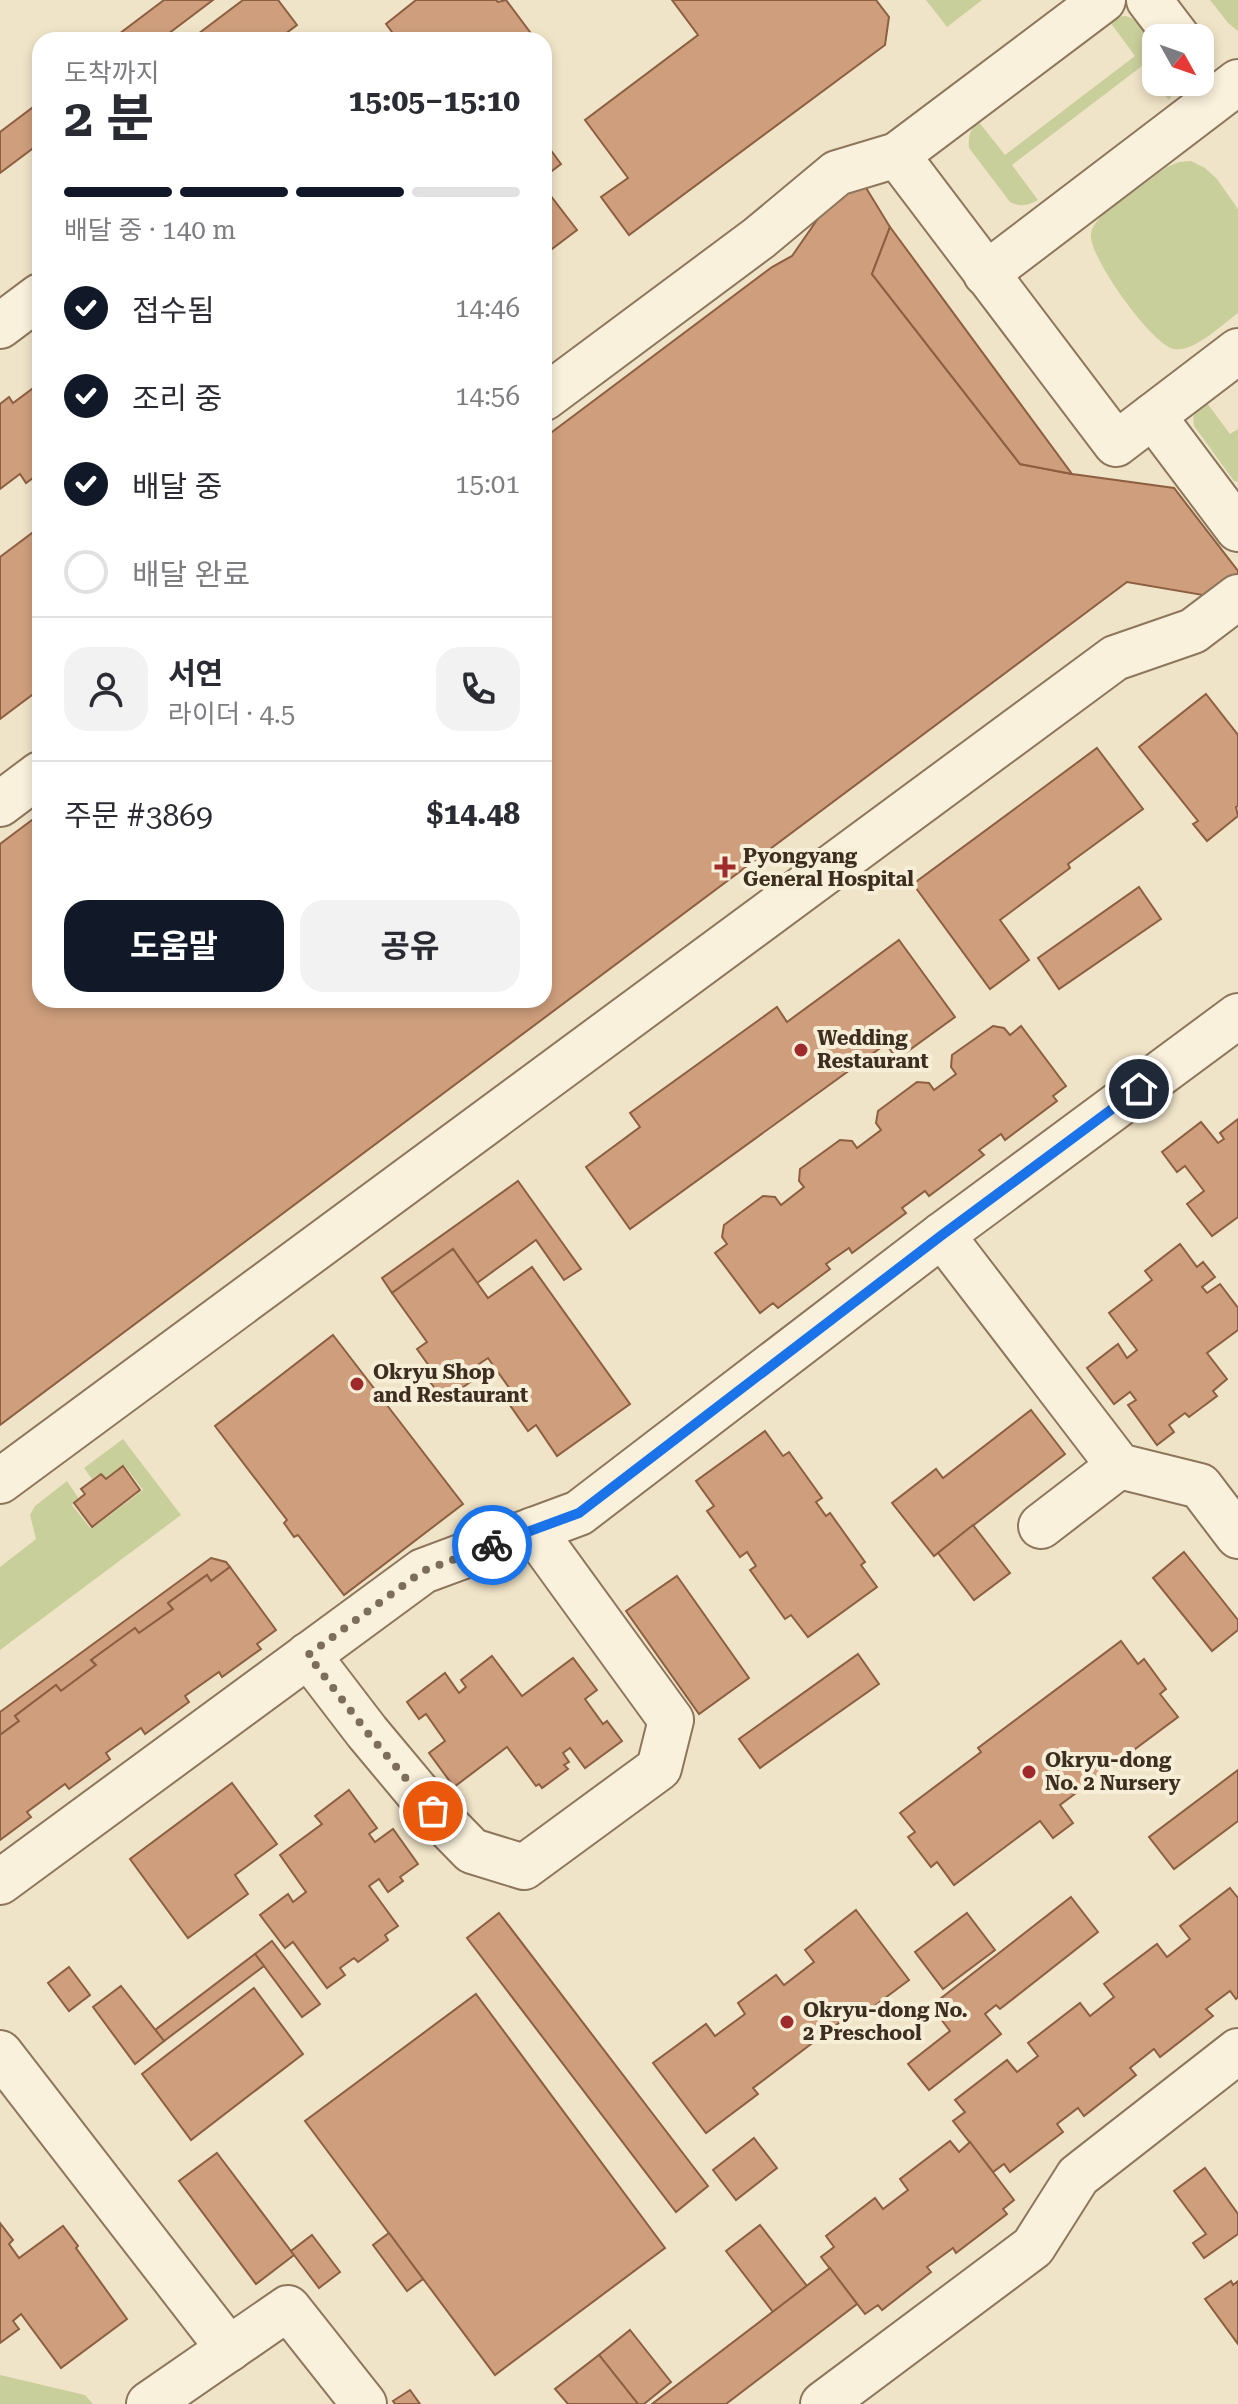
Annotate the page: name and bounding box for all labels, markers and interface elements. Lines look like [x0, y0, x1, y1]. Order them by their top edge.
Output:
north arrow [1142, 24, 1214, 96]
map controls [1142, 24, 1214, 96]
text: 도착까지 [64, 58, 160, 88]
text: 15:05–15:10 [348, 83, 520, 118]
text: 2 분 [64, 88, 154, 149]
text: 배달 중 · 140 m [64, 215, 236, 245]
icon: check [64, 286, 108, 330]
text: 접수됨 [132, 293, 215, 328]
text: 14:46 [455, 293, 520, 323]
icon: check [64, 374, 108, 418]
text: 조리 중 [132, 381, 222, 416]
text: 14:56 [455, 381, 520, 411]
icon: check [64, 462, 108, 506]
text: 배달 중 [132, 469, 222, 504]
text: 15:01 [455, 469, 520, 499]
text: 배달 완료 [132, 557, 250, 592]
button: person [64, 647, 148, 731]
button: phone [436, 647, 520, 731]
text: 서연 [168, 656, 223, 691]
text: 라이더 · 4.5 [168, 699, 295, 729]
text: $14.48 [427, 796, 520, 831]
text: 주문 #3869 [64, 798, 213, 833]
place label: Pyongyang General Hospital [743, 844, 914, 891]
marker: Pyongyang General Hospital [714, 856, 736, 878]
button: 도움말 [64, 900, 284, 992]
button: 공유 [300, 900, 520, 992]
place label: Wedding Restaurant [817, 1026, 929, 1073]
marker: Wedding Restaurant [792, 1041, 810, 1059]
pin [1105, 1055, 1173, 1123]
icon: home [1117, 1067, 1161, 1111]
place label: Okryu Shop and Restaurant [373, 1360, 528, 1407]
marker: Okryu Shop and Restaurant [348, 1375, 366, 1393]
courier [452, 1505, 532, 1585]
icon: bike [470, 1523, 514, 1567]
place label: Okryu-dong No. 2 Nursery [1045, 1748, 1181, 1795]
marker: Okryu-dong No. 2 Nursery [1020, 1763, 1038, 1781]
pin [399, 1777, 467, 1845]
icon: bag [411, 1789, 455, 1833]
place label: Okryu-dong No. 2 Preschool [803, 1998, 968, 2045]
marker: Okryu-dong No. 2 Preschool [778, 2013, 796, 2031]

